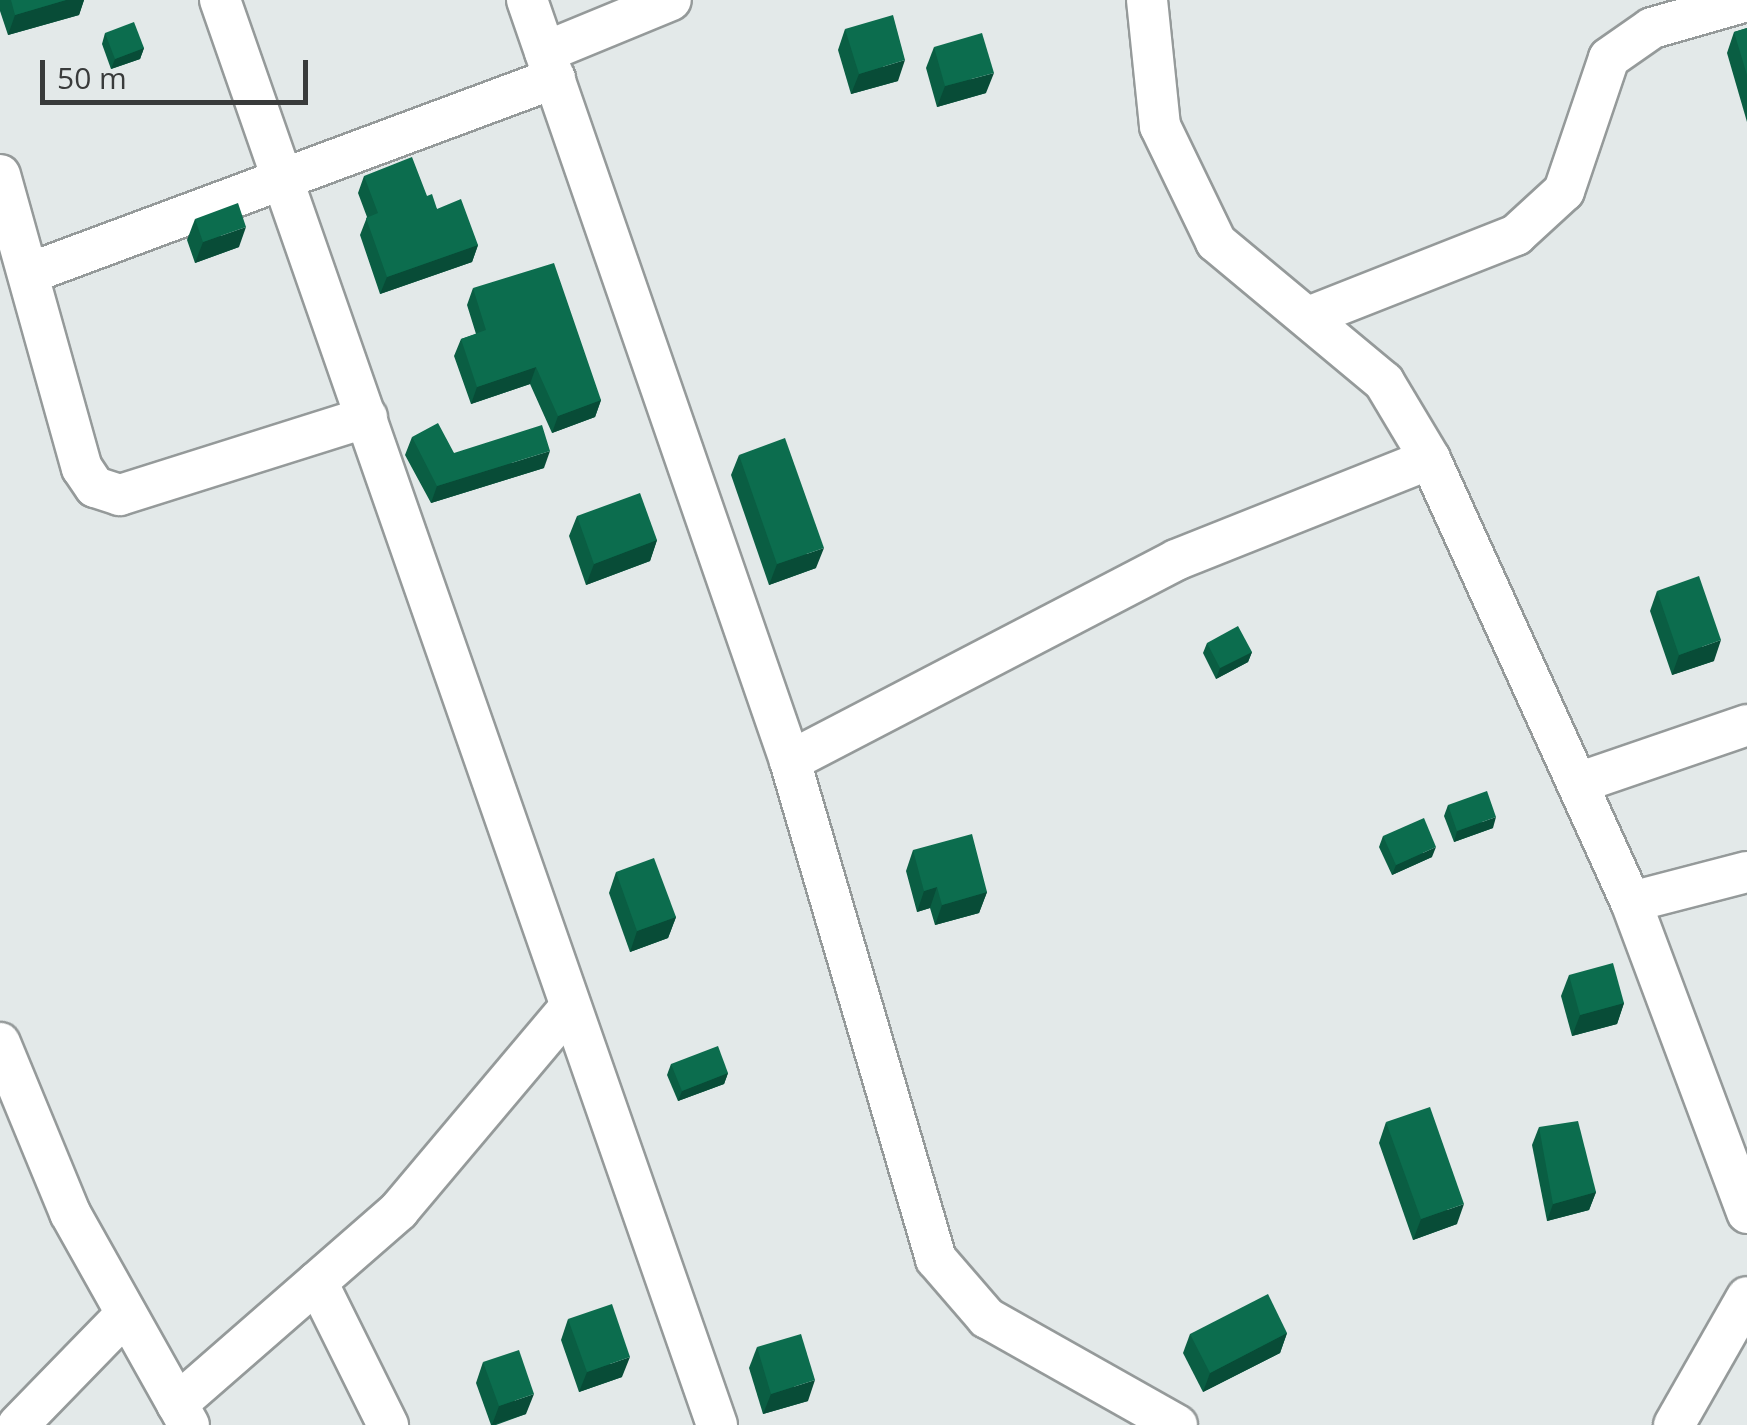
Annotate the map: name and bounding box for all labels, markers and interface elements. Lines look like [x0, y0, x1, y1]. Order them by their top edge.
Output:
scale bar [45, 40, 312, 102]
text: 50 m [57, 57, 127, 98]

